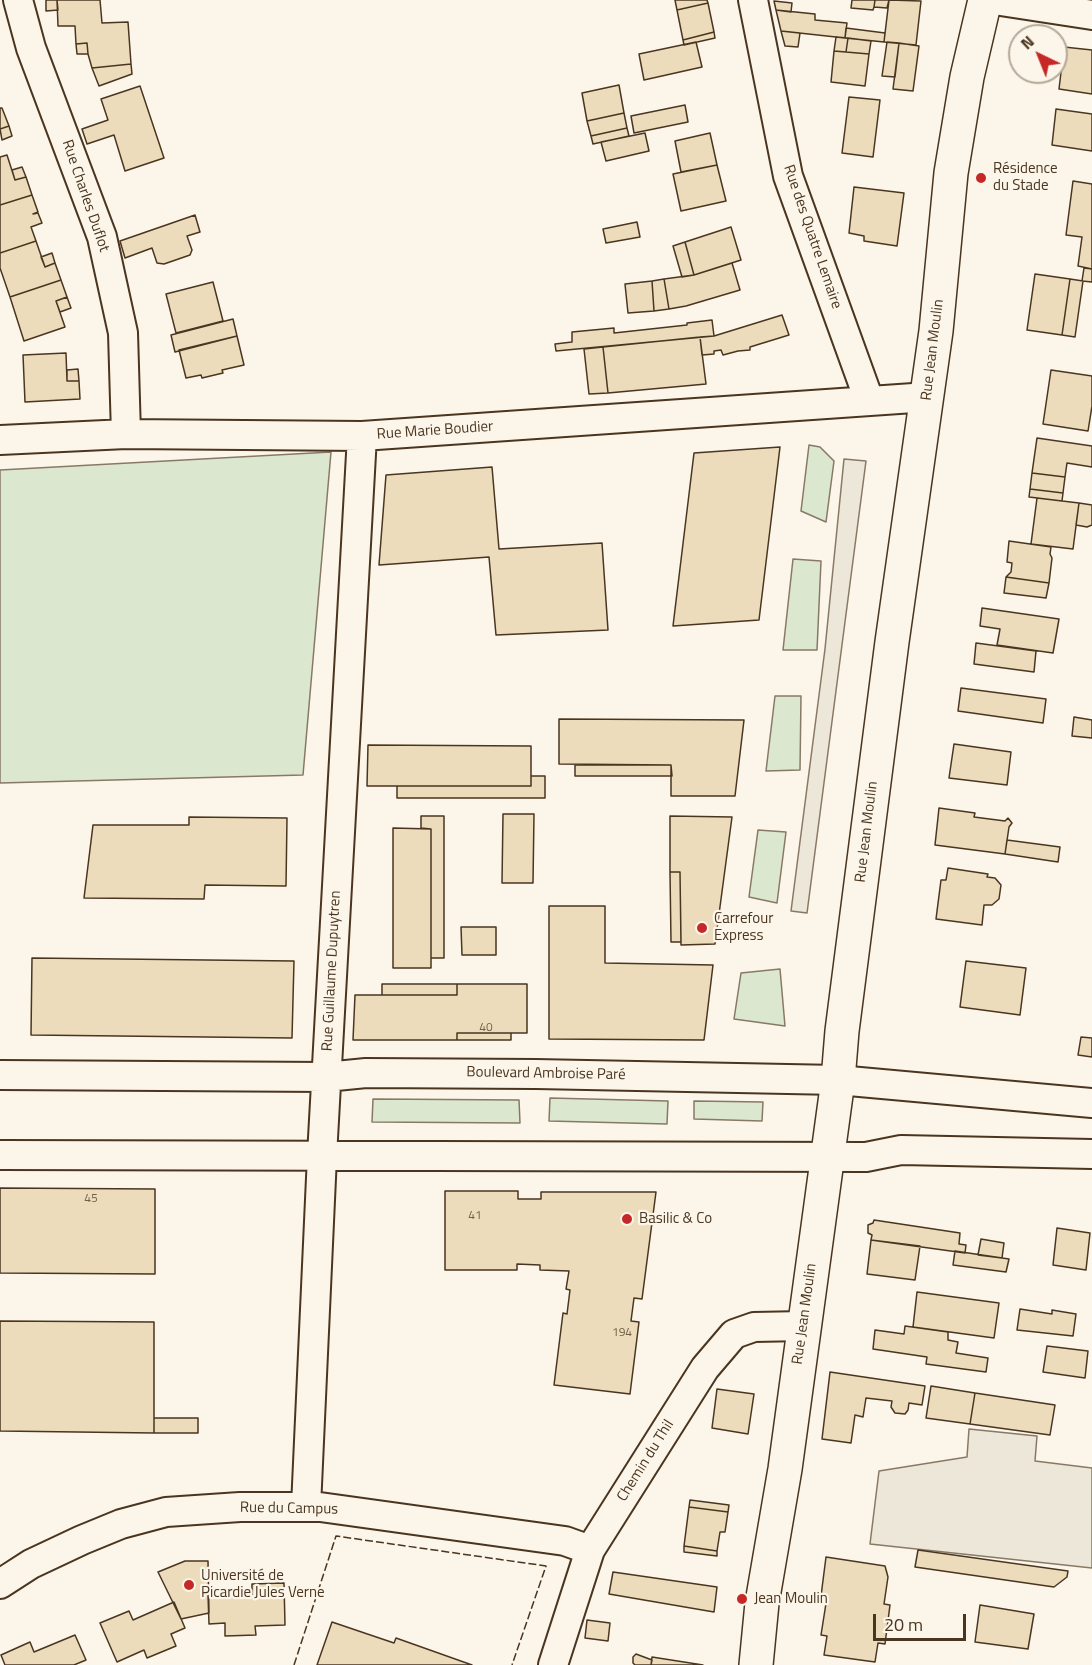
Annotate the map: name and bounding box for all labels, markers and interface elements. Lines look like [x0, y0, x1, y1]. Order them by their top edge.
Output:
north arrow [1008, 24, 1068, 84]
text: N [1015, 30, 1039, 55]
street label: Rue Charles Duflot [57, 138, 113, 254]
place label: Résidence du Stade [993, 160, 1058, 195]
street label: Rue des Quatre Lemaire [779, 163, 845, 311]
marker: Résidence du Stade [974, 171, 988, 185]
street label: Rue Jean Moulin [918, 298, 948, 402]
street label: Rue Marie Boudier [376, 418, 494, 444]
street label: Rue Jean Moulin [852, 780, 882, 884]
street label: Rue Guillaume Dupuytren [319, 890, 345, 1052]
place label: Carrefour Express [714, 910, 773, 945]
marker: Carrefour Express [695, 921, 709, 935]
house number: 40 [479, 1021, 493, 1035]
street label: Boulevard Ambroise Paré [466, 1064, 626, 1084]
house number: 45 [84, 1192, 98, 1206]
house number: 41 [468, 1209, 482, 1223]
place label: Basilic & Co [639, 1210, 712, 1228]
marker: Basilic & Co [620, 1212, 634, 1226]
street label: Rue Jean Moulin [789, 1262, 821, 1366]
house number: 194 [612, 1326, 632, 1340]
street label: Chemin du Thil [614, 1417, 678, 1505]
street label: Rue du Campus [240, 1499, 338, 1519]
place label: Université de Picardie Jules Verne [201, 1567, 325, 1602]
marker: Université de Picardie Jules Verne [182, 1578, 196, 1592]
place label: Jean Moulin [754, 1590, 828, 1608]
marker: Jean Moulin [735, 1592, 749, 1606]
scale bar [876, 1602, 969, 1640]
text: 20 m [884, 1611, 923, 1638]

